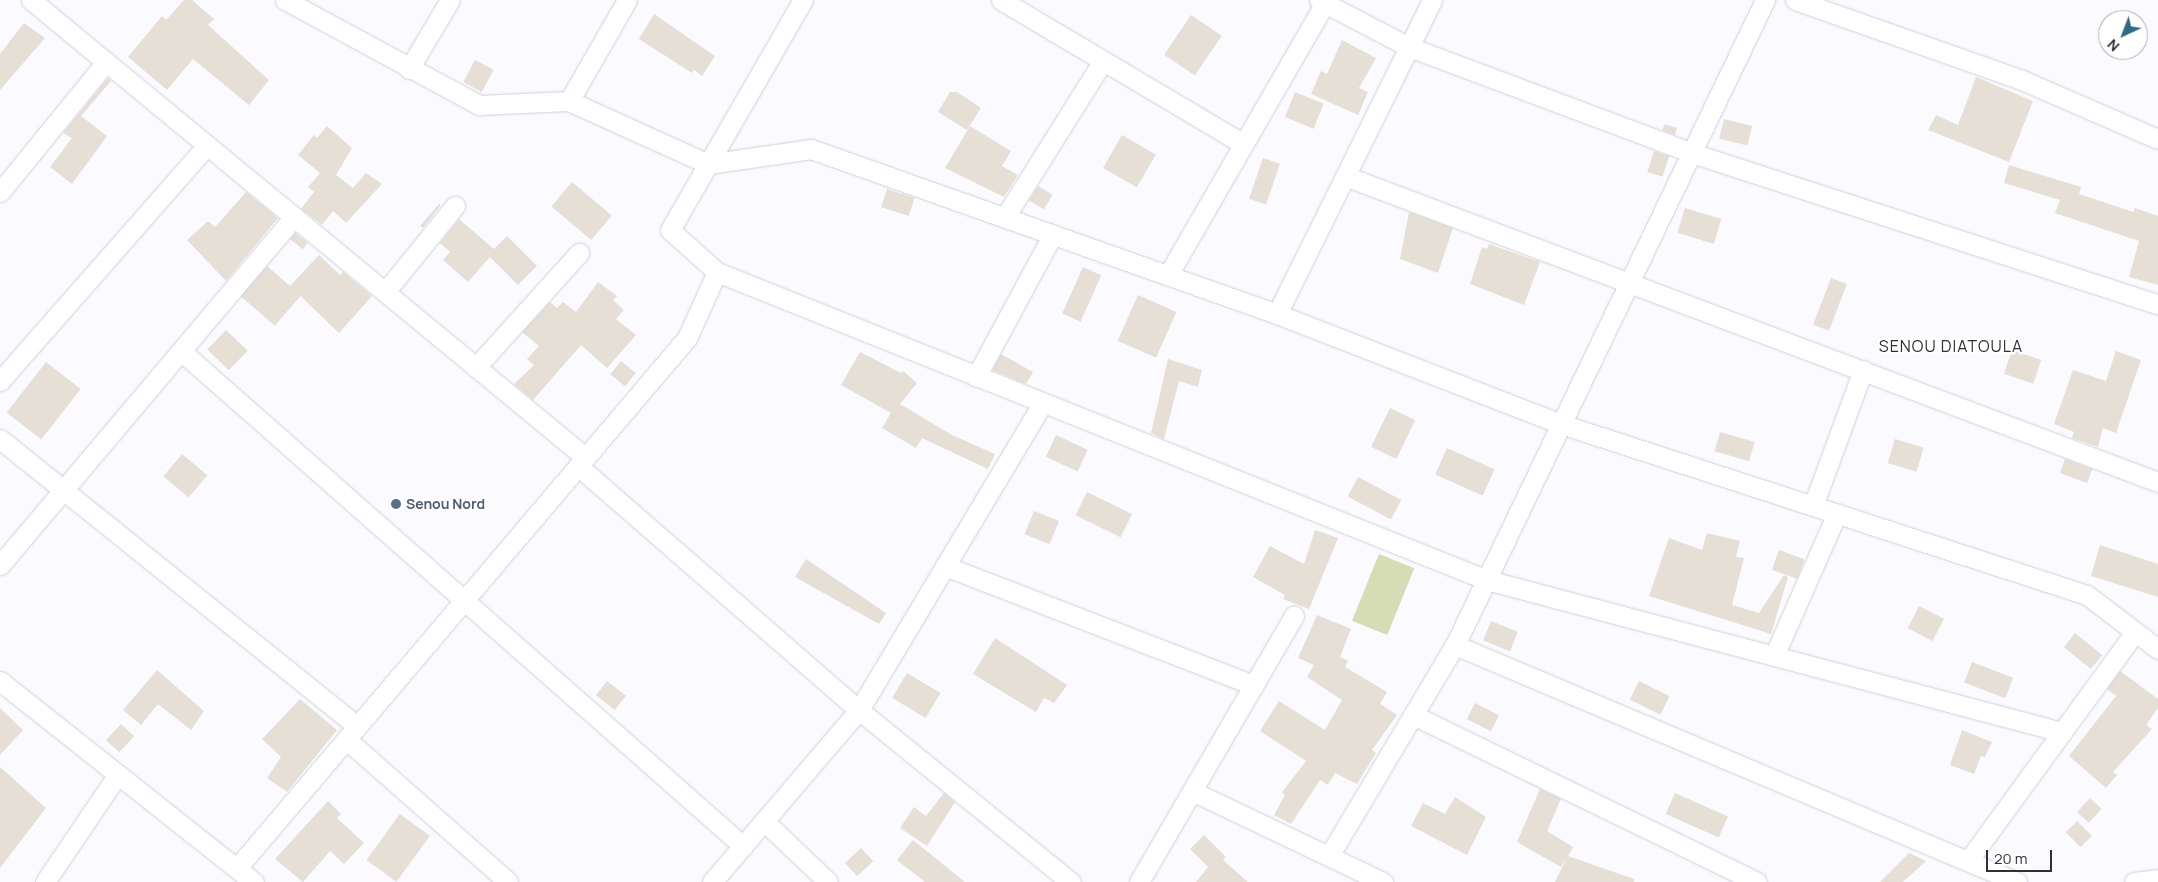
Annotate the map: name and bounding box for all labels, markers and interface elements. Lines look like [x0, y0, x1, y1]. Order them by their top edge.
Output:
north arrow [2098, 10, 2148, 60]
text: N [2103, 35, 2123, 56]
district label: SENOU DIATOULA [1877, 336, 2025, 356]
place label: Senou Nord [406, 496, 485, 512]
marker: Senou Nord [390, 498, 402, 510]
scale bar [1988, 840, 2054, 872]
text: 20 m [1994, 848, 2027, 869]

